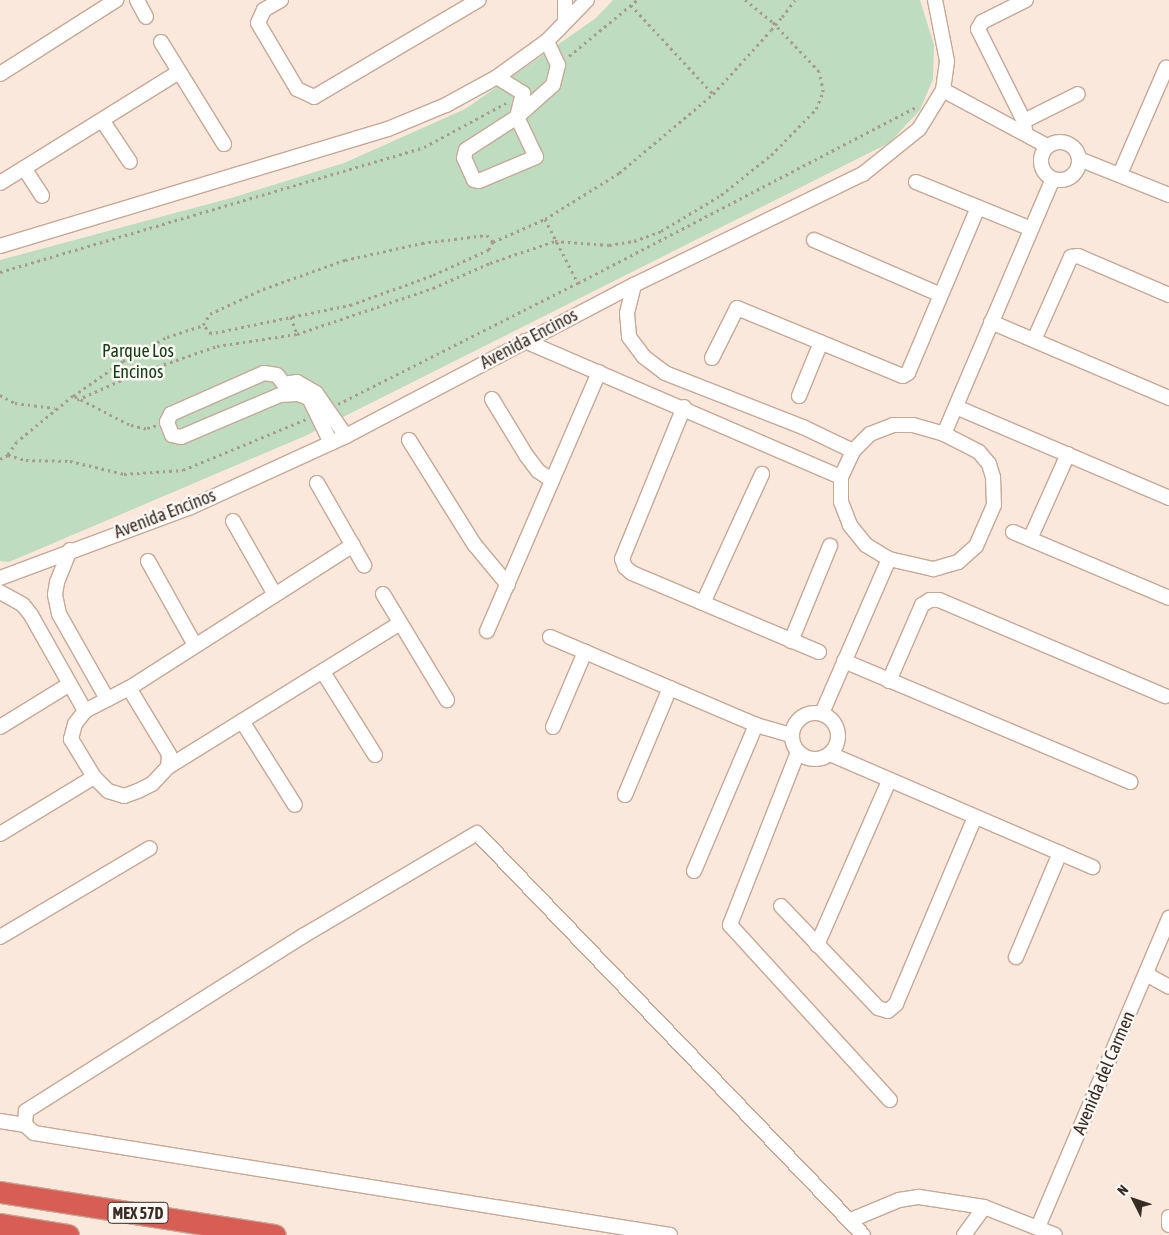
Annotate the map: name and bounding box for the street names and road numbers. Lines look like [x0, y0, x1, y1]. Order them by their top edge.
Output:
street label: Avenida Encinos [477, 304, 581, 374]
street label: Avenida Encinos [111, 485, 219, 543]
street label: Avenida del Carmen [1068, 1008, 1140, 1138]
road number: MEX 57D [107, 1200, 169, 1226]

